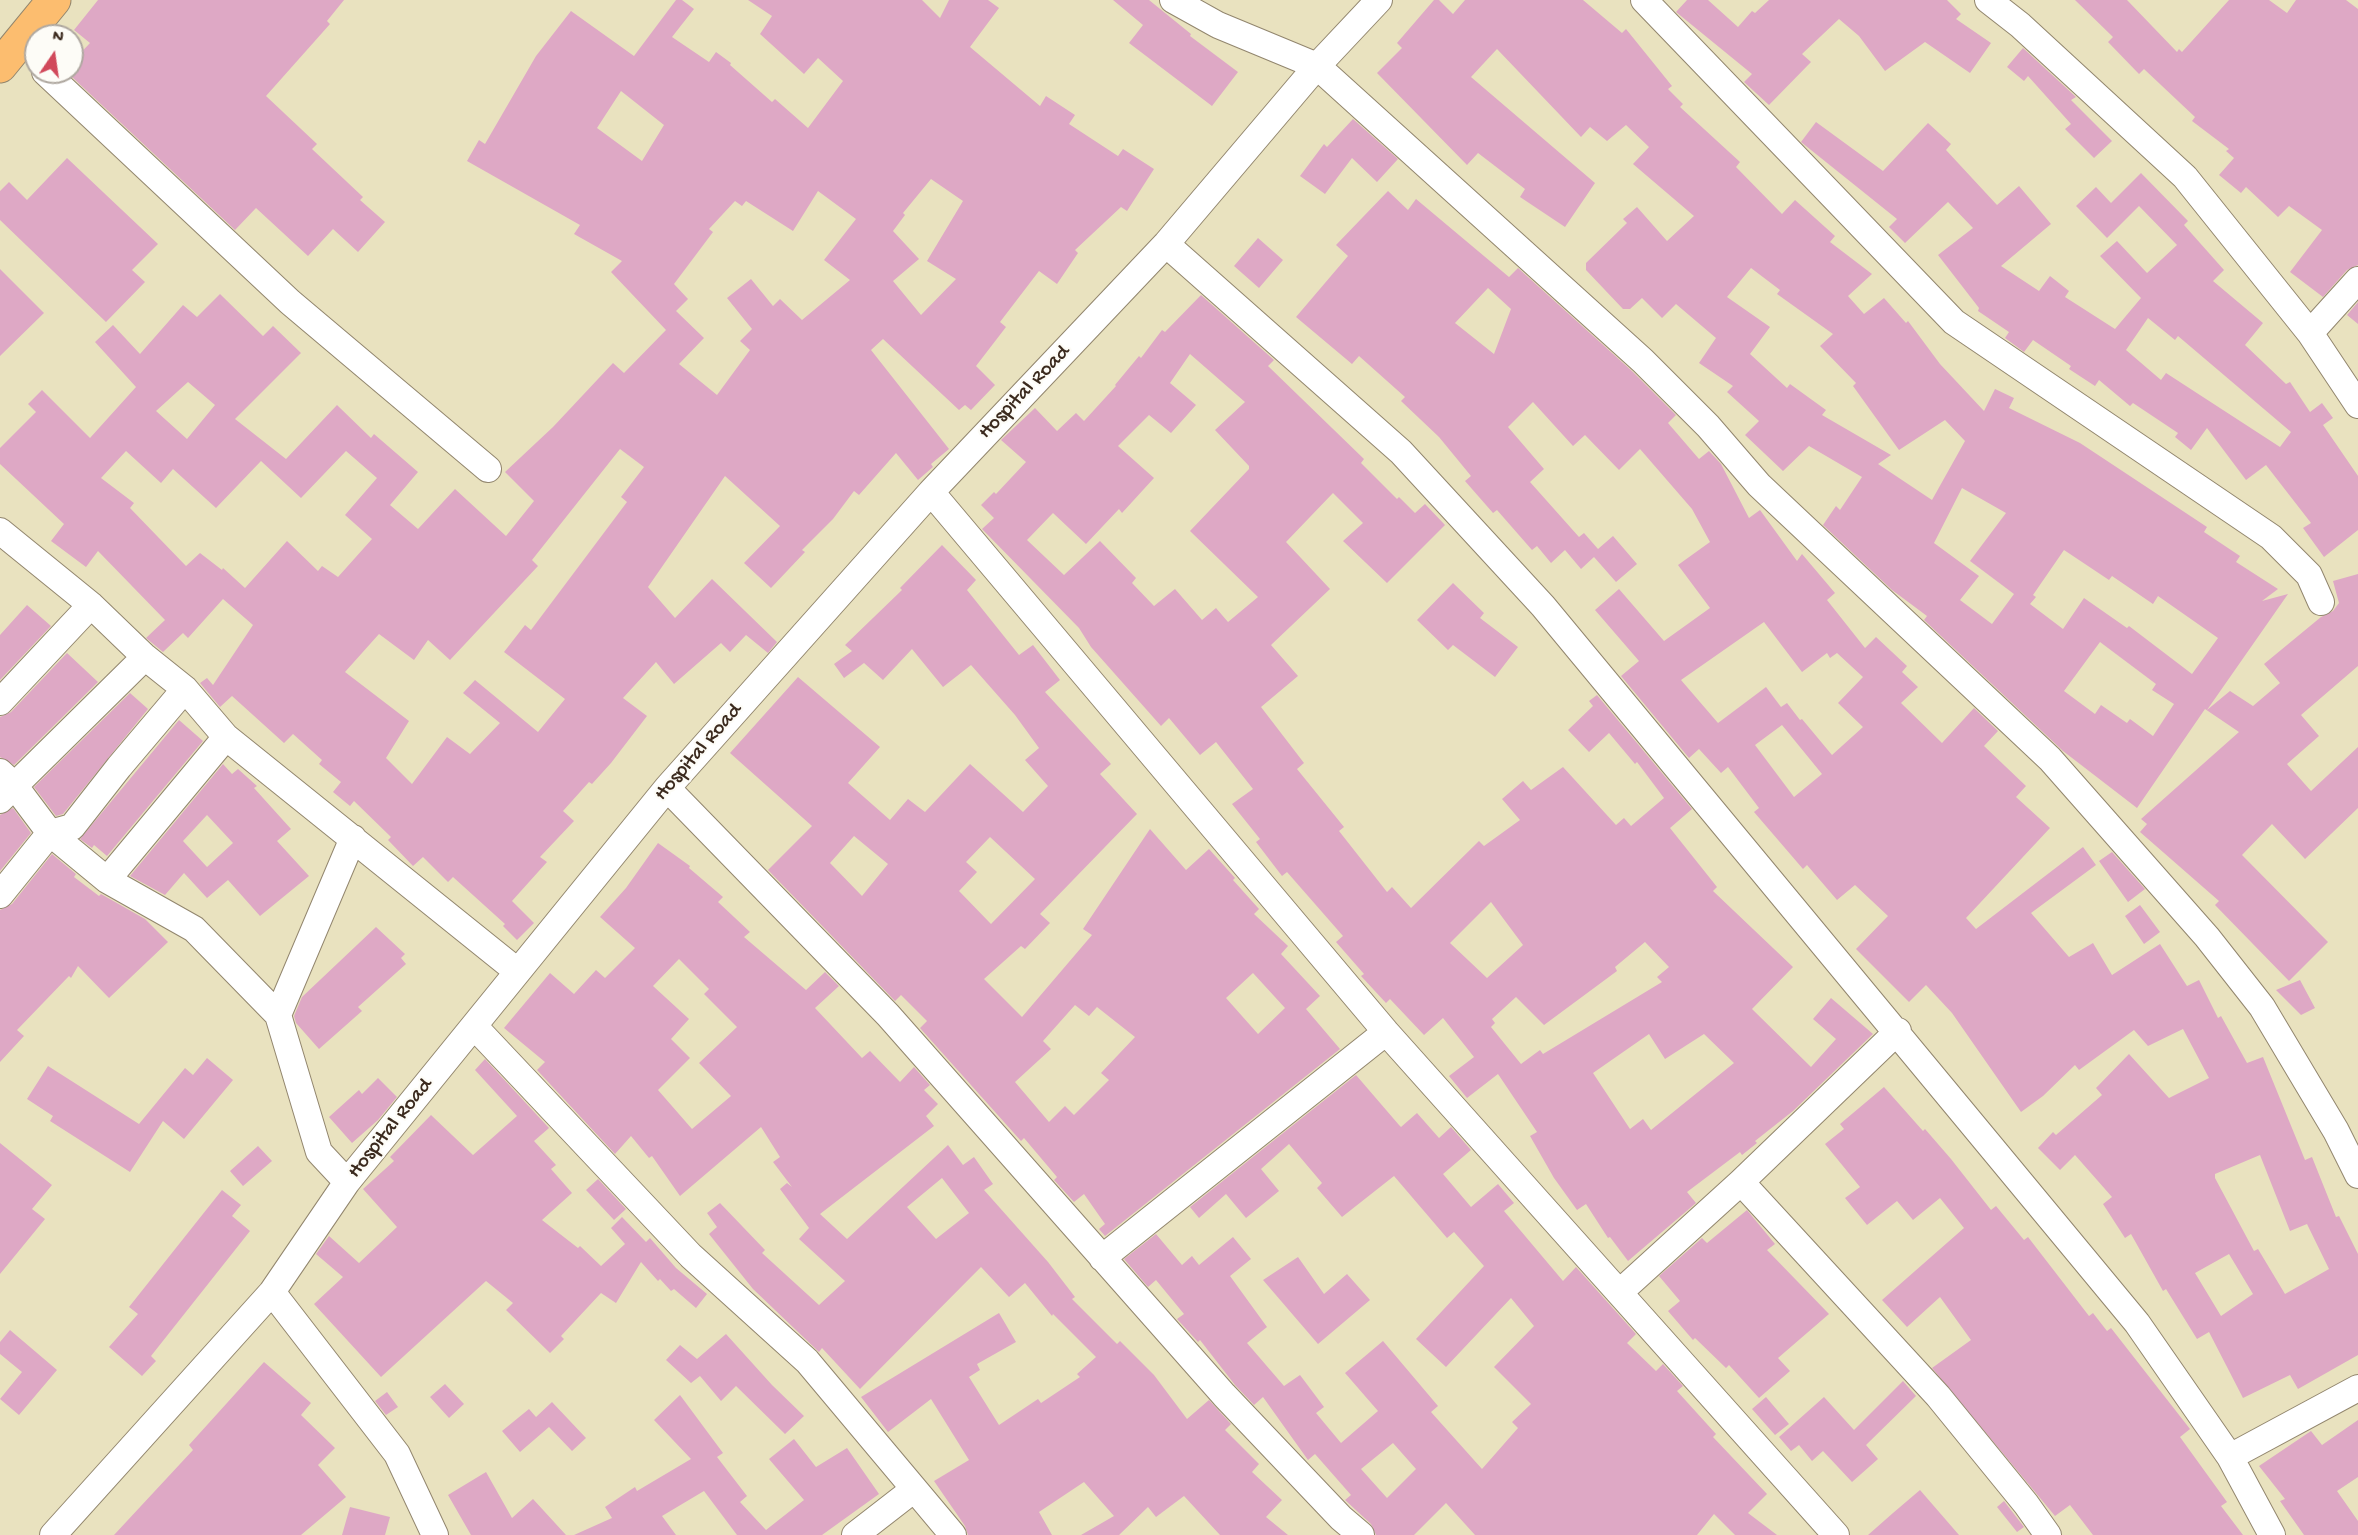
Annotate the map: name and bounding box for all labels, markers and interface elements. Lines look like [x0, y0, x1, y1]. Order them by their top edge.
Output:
north arrow [24, 24, 84, 84]
text: N [50, 27, 65, 48]
street label: Hospital Road [974, 341, 1076, 445]
street label: Hospital Road [650, 699, 748, 807]
street label: Hospital Road [343, 1074, 439, 1184]

